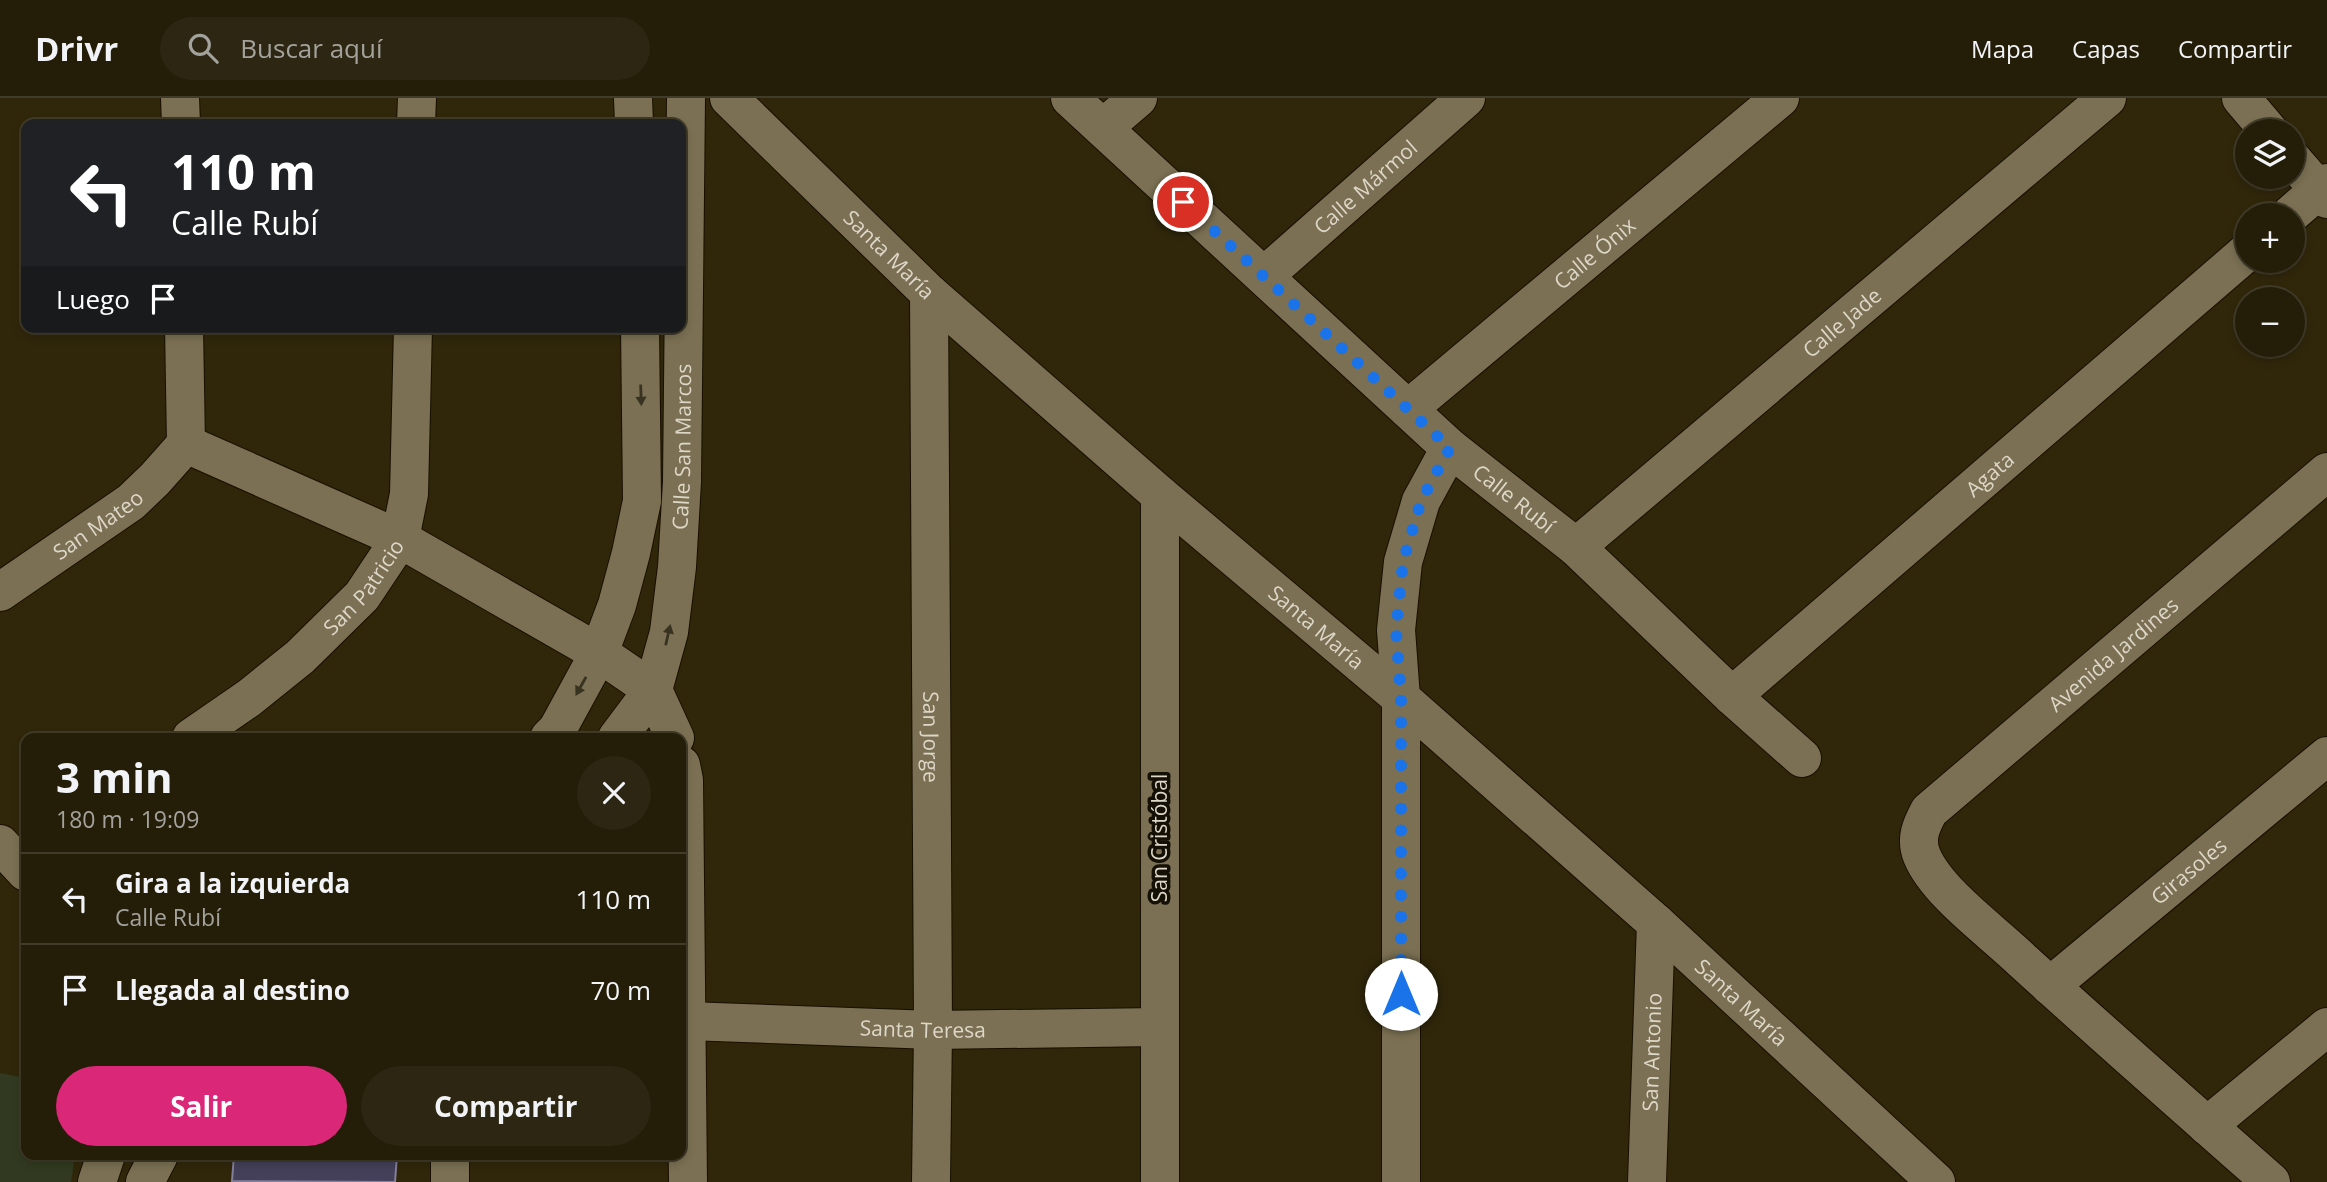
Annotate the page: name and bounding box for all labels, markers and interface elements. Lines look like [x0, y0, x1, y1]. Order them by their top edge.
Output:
search box [160, 17, 650, 80]
text: Drivr [35, 26, 118, 71]
icon: search [184, 29, 222, 67]
text: Buscar aquí [240, 30, 383, 66]
text: Mapa [1971, 32, 2034, 65]
text: Capas [2072, 32, 2140, 65]
text: Compartir [2178, 32, 2292, 65]
map controls [2235, 119, 2305, 357]
button: layers [2235, 119, 2305, 189]
street label: Calle Mármol [1308, 133, 1423, 240]
text: 110 m [171, 138, 316, 204]
icon: left [56, 147, 147, 238]
pin [1153, 172, 1213, 232]
icon: arrive [1164, 183, 1202, 221]
text: Calle Rubí [171, 201, 318, 244]
button: + [2235, 203, 2305, 273]
street label: Santa María [838, 204, 941, 305]
street label: Calle Ónix [1548, 211, 1641, 295]
icon: arrive [144, 280, 182, 318]
text: Luego [56, 281, 130, 317]
street label: Calle Jade [1797, 281, 1887, 364]
button: − [2235, 287, 2305, 357]
street label: Calle San Marcos [665, 364, 697, 531]
one-way arrow [636, 385, 647, 407]
street label: Agata [1959, 445, 2020, 503]
street label: Calle Rubí [1467, 457, 1561, 540]
street label: San Mateo [47, 484, 149, 566]
street label: San Patricio [317, 534, 410, 641]
street label: Santa María [1263, 579, 1370, 675]
street label: Avenida Jardines [2042, 591, 2184, 718]
one-way arrow [662, 624, 673, 646]
one-way arrow [575, 676, 587, 695]
street label: San Jorge [917, 691, 946, 783]
text: 3 min [56, 748, 173, 805]
button: close [577, 756, 651, 830]
street label: San Cristóbal [1145, 774, 1173, 902]
text: 180 m · 19:09 [56, 803, 199, 835]
street label: Girasoles [2145, 831, 2232, 911]
text: Gira a la izquierda [115, 865, 350, 901]
icon: left [56, 880, 94, 918]
text: 110 m [576, 881, 651, 917]
text: Calle Rubí [115, 901, 221, 933]
street label: Santa María [1689, 952, 1794, 1052]
position arrow [1364, 957, 1438, 1031]
icon: arrive [56, 971, 94, 1009]
text: Llegada al destino [115, 972, 350, 1008]
text: 70 m [590, 972, 651, 1008]
street label: San Antonio [1635, 992, 1668, 1112]
street label: Santa Teresa [859, 1013, 986, 1044]
button: Salir [56, 1066, 347, 1146]
button: Compartir [361, 1066, 651, 1146]

